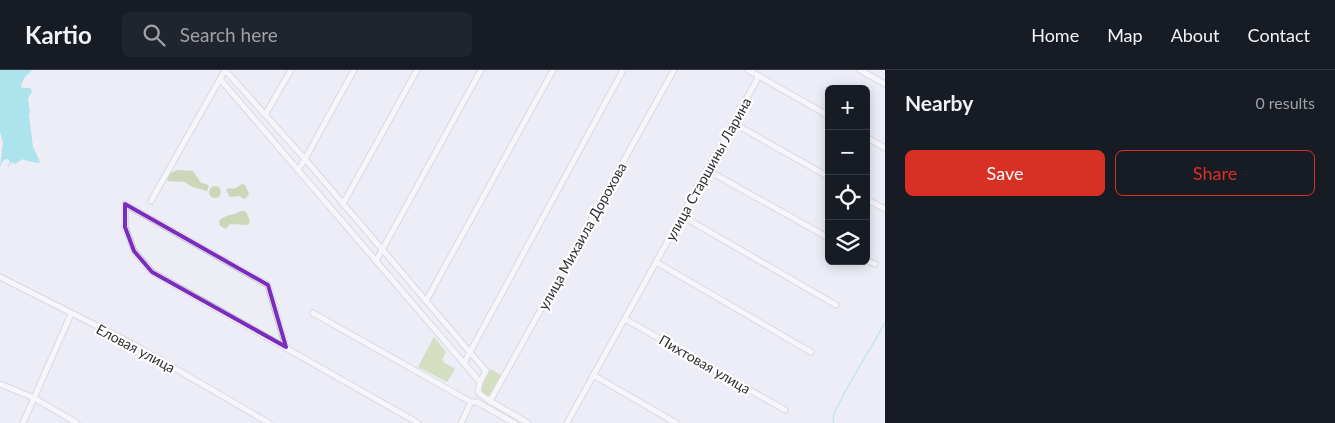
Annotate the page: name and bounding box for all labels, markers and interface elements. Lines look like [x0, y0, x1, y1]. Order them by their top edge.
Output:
search box [122, 12, 472, 57]
text: Kartio [25, 20, 92, 49]
icon: search [140, 21, 168, 49]
text: Search here [180, 23, 278, 46]
text: Home [1031, 24, 1079, 46]
text: Map [1107, 24, 1143, 46]
text: About [1171, 24, 1220, 46]
text: Contact [1248, 24, 1310, 46]
map controls [825, 85, 870, 265]
button: + [825, 85, 870, 130]
text: Nearby [905, 90, 973, 115]
text: 0 results [1255, 93, 1315, 112]
street label: улица Старшины Ларина [661, 94, 755, 244]
button: − [825, 130, 870, 175]
button: Save [905, 150, 1105, 196]
button: Share [1115, 150, 1315, 196]
street label: улица Михаила Дорохова [534, 159, 630, 313]
button: locate [825, 175, 870, 220]
button: layers [825, 220, 870, 265]
street label: Еловая улица [94, 320, 178, 376]
street label: Пихтовая улица [656, 331, 754, 397]

